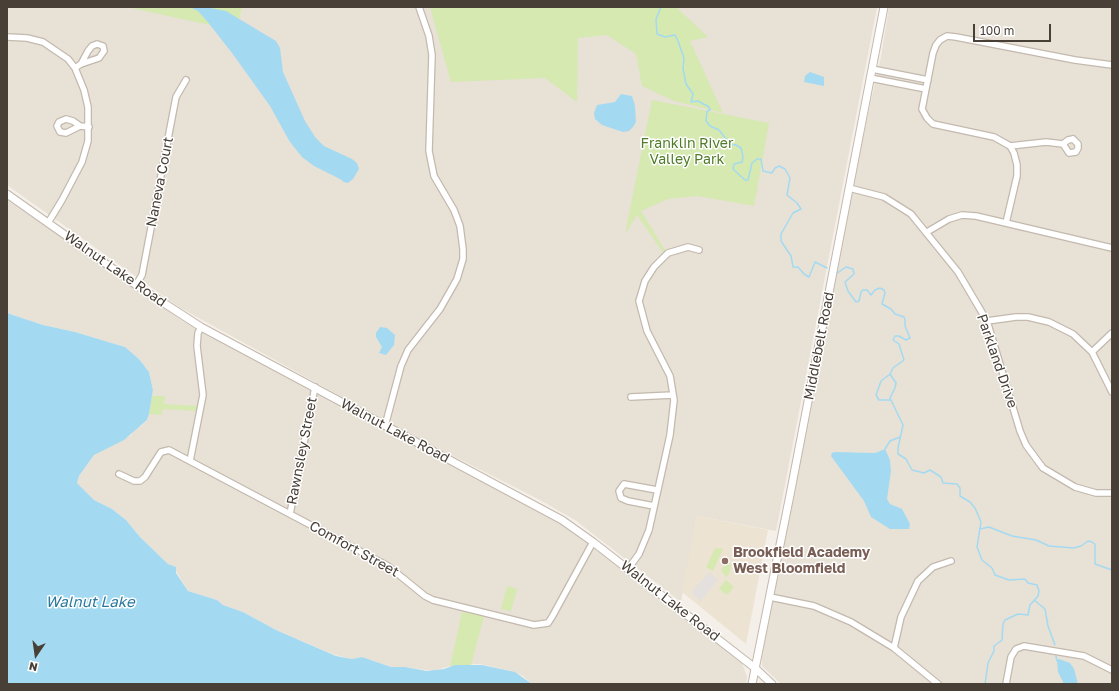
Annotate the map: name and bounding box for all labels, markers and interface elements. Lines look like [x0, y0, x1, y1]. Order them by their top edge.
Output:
scale bar [975, 16, 1053, 42]
text: 100 m [980, 23, 1014, 38]
street label: Naneva Court [143, 135, 177, 229]
park label: Franklin River Valley Park [641, 136, 733, 168]
street label: Walnut Lake Road [61, 227, 169, 311]
street label: Middlebelt Road [800, 291, 838, 401]
street label: Parkland Drive [973, 312, 1021, 410]
street label: Walnut Lake Road [338, 395, 452, 467]
street label: Rawnsley Street [283, 396, 321, 506]
street label: Comfort Street [306, 517, 402, 581]
place label: Brookfield Academy West Bloomfield [733, 545, 870, 578]
marker: Brookfield Academy West Bloomfield [720, 556, 730, 566]
street label: Walnut Lake Road [617, 557, 723, 645]
water label: Walnut Lake [45, 593, 135, 611]
north arrow [16, 635, 56, 675]
text: N [28, 660, 39, 674]

